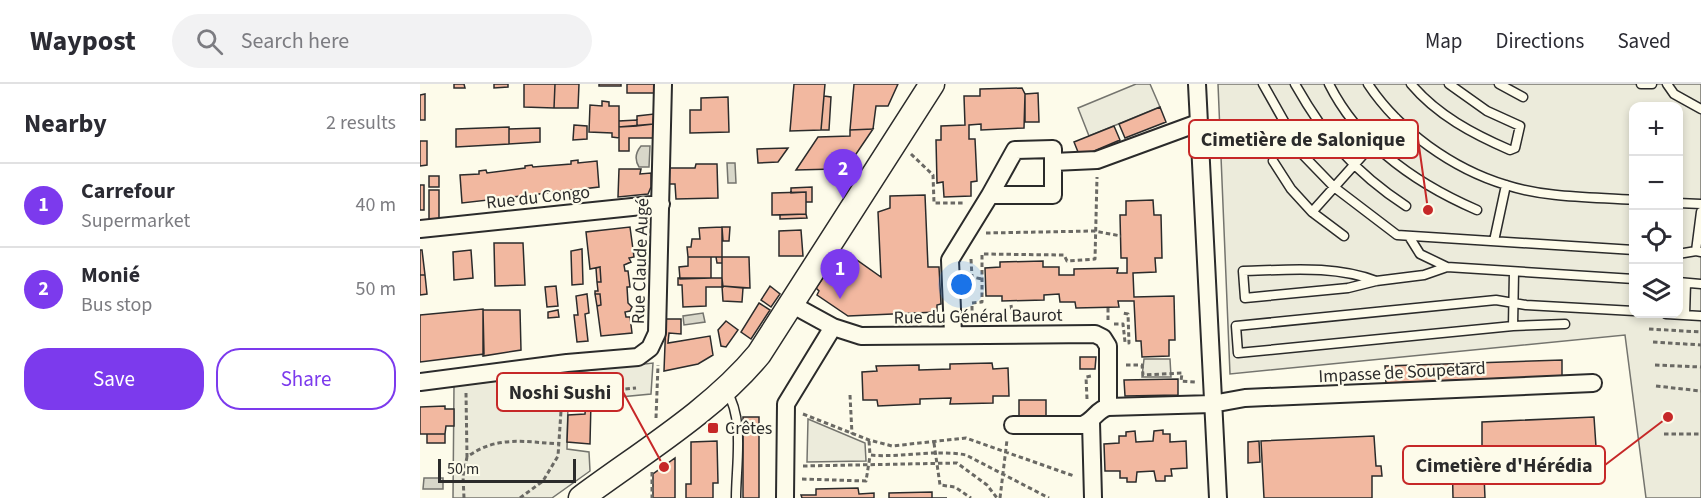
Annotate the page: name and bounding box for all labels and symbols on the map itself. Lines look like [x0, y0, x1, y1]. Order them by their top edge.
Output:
callout: Cimetière de Salonique [1189, 120, 1418, 158]
text: Cimetière de Salonique [1201, 126, 1405, 154]
pin: 2 [824, 150, 862, 199]
street label: Rue du Congo [485, 180, 591, 215]
street label: Rue Claude Augé [626, 198, 655, 324]
pin: 1 [820, 250, 860, 299]
your location [947, 270, 976, 299]
street label: Rue du Général Baurot [893, 303, 1063, 330]
street label: Impasse de Soupetard [1318, 356, 1486, 389]
callout: Noshi Sushi [497, 373, 623, 411]
text: Noshi Sushi [509, 379, 611, 407]
place label: Crêtes [725, 416, 772, 441]
marker: Crêtes [706, 421, 720, 435]
callout: Cimetière d'Hérédia [1403, 446, 1605, 484]
text: Cimetière d'Hérédia [1415, 452, 1593, 480]
scale bar [438, 456, 576, 484]

